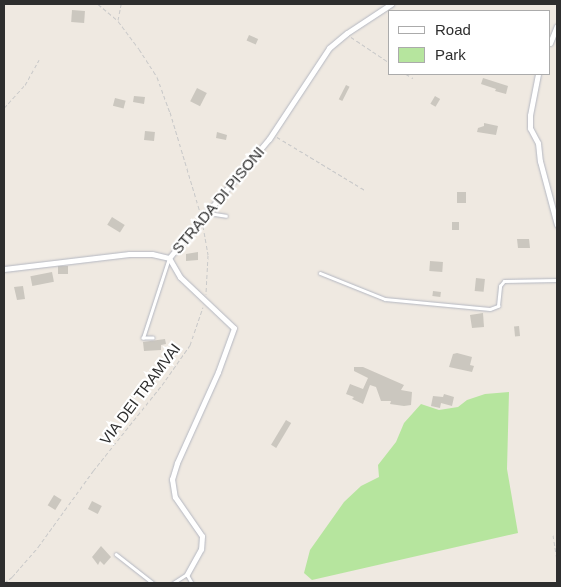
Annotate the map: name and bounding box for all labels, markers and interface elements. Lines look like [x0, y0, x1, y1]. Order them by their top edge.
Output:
legend [388, 10, 551, 75]
text: Road [435, 21, 471, 38]
text: Park [435, 46, 466, 63]
street label: STRADA DI PISONI [168, 142, 268, 258]
street label: VIA DEI TRAMVAI [96, 339, 184, 449]

